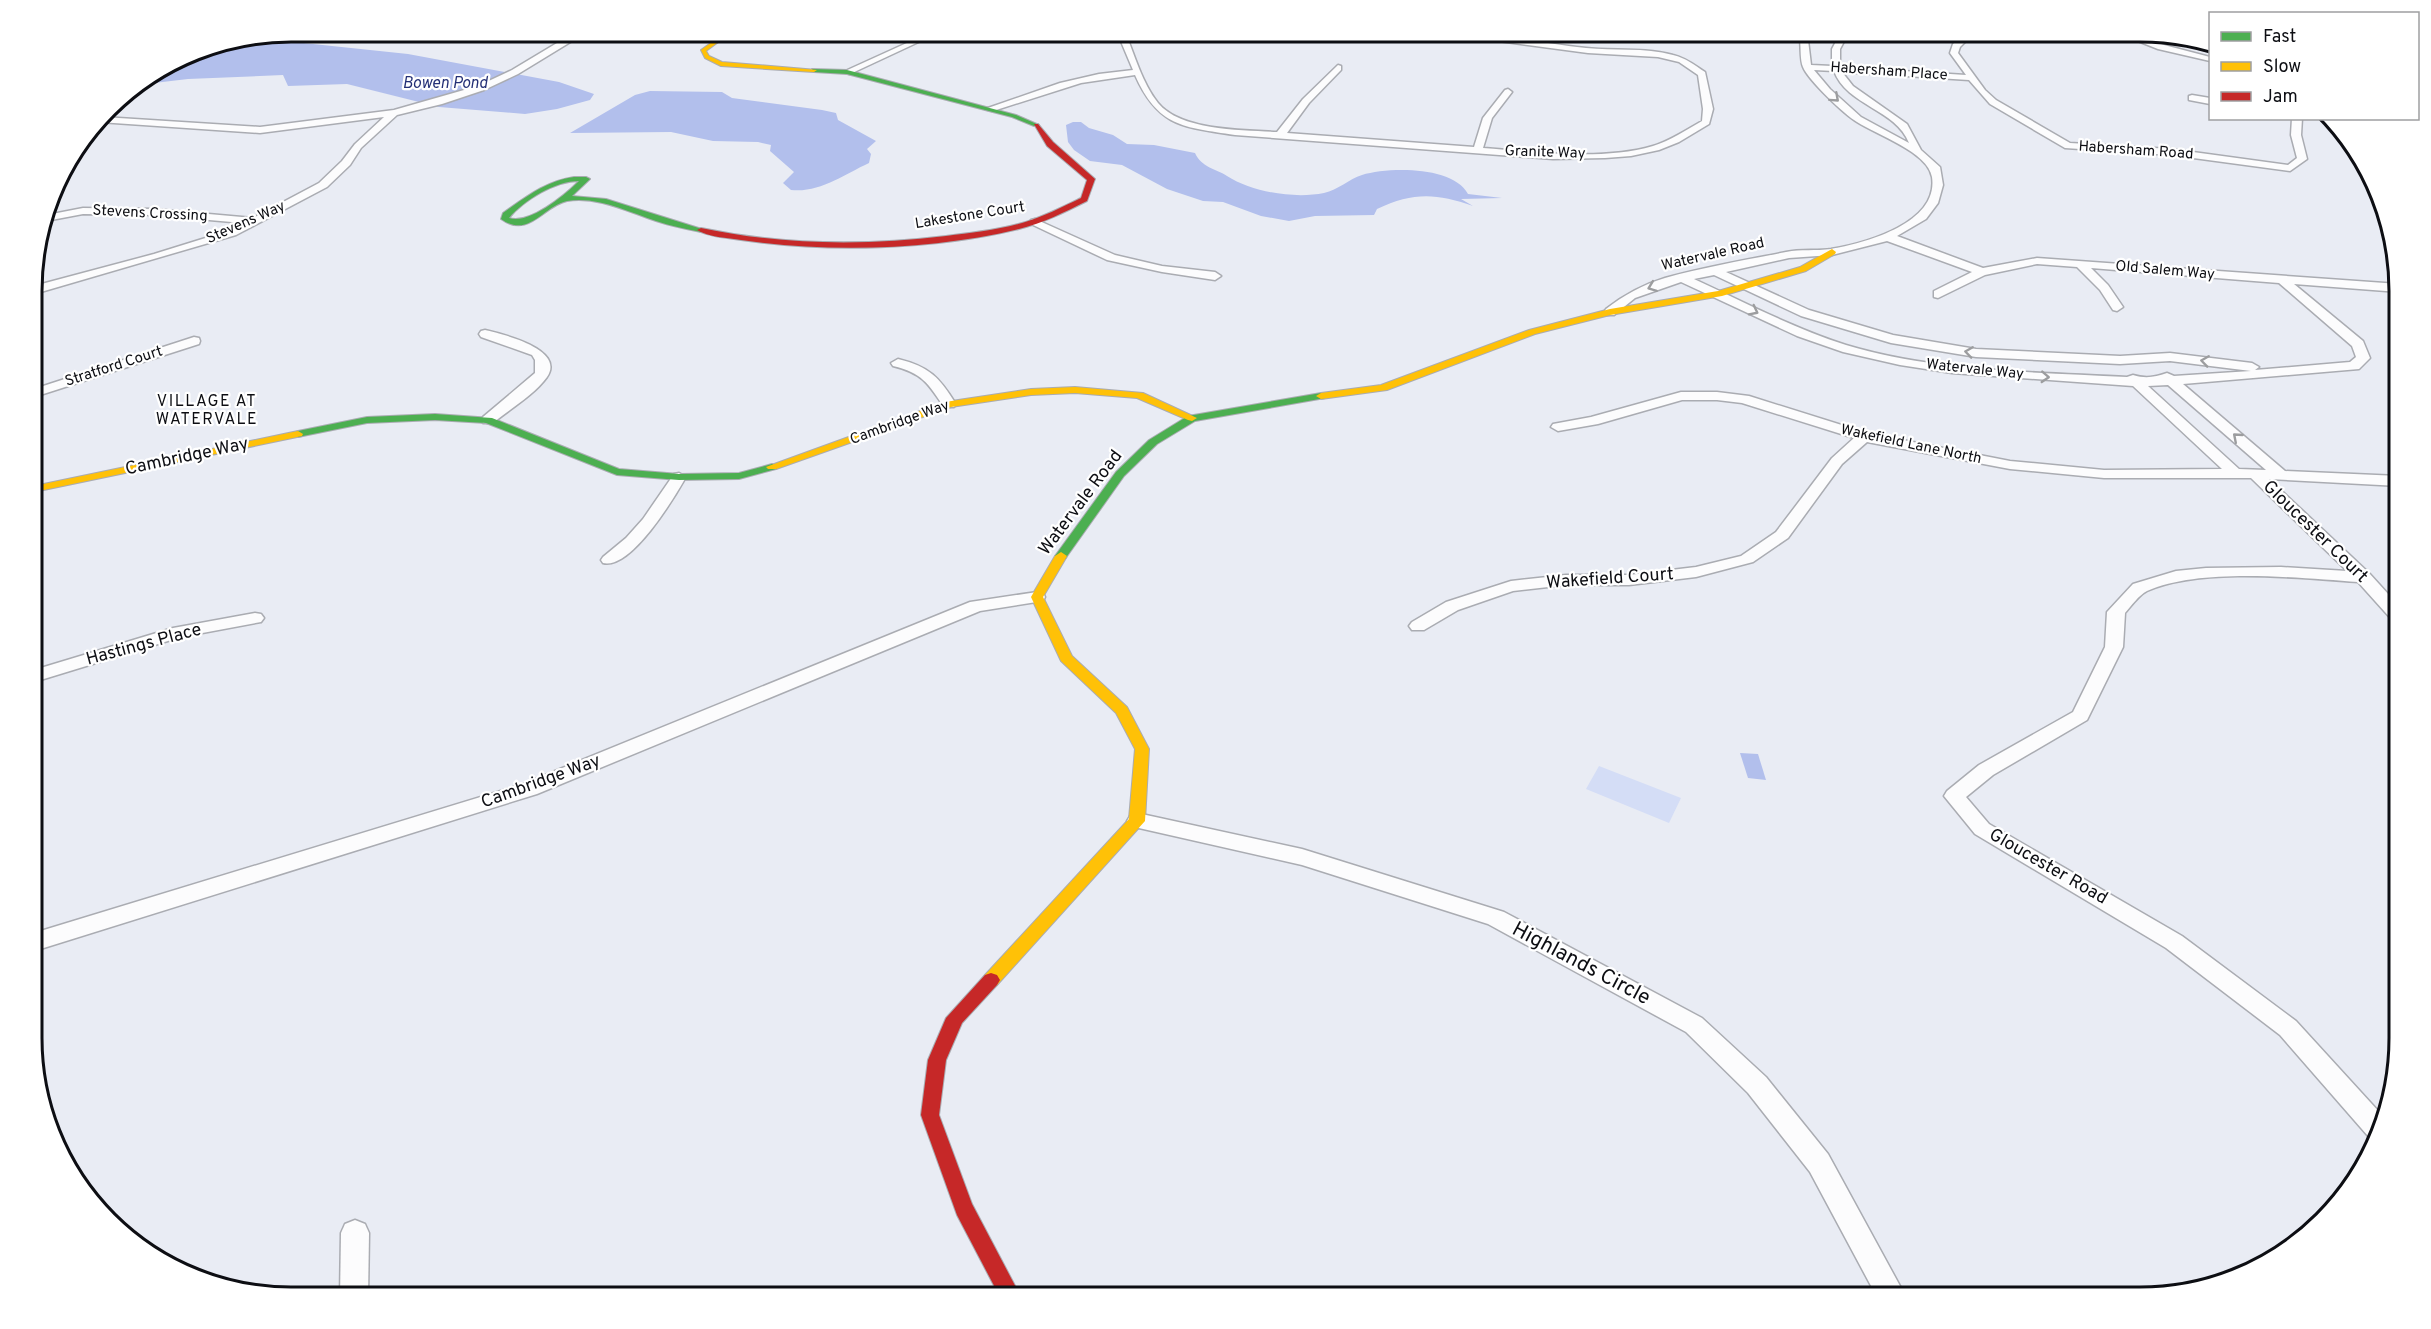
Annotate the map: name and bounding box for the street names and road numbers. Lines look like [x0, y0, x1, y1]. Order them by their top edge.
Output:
street label: Habersham Place [1830, 58, 1948, 86]
street label: Habersham Road [2078, 138, 2194, 164]
street label: Granite Way [1504, 142, 1586, 164]
street label: Stevens Way [203, 197, 289, 249]
street label: Lakestone Court [914, 198, 1026, 234]
street label: Stevens Crossing [92, 201, 208, 227]
street label: Watervale Road [1660, 234, 1766, 276]
street label: Old Salem Way [2114, 257, 2216, 285]
street label: Stratford Court [63, 342, 165, 392]
street label: Watervale Way [1925, 355, 2025, 385]
street label: Cambridge Way [848, 396, 952, 450]
street label: Wakefield Lane North [1839, 421, 1983, 469]
street label: Cambridge Way [123, 433, 251, 481]
street label: Watervale Road [1034, 446, 1128, 560]
street label: Gloucester Court [2257, 476, 2373, 588]
street label: Wakefield Court [1545, 563, 1675, 595]
street label: Hastings Place [84, 619, 204, 671]
street label: Cambridge Way [478, 750, 604, 814]
street label: Gloucester Road [1984, 824, 2112, 910]
street label: Highlands Circle [1507, 916, 1655, 1012]

